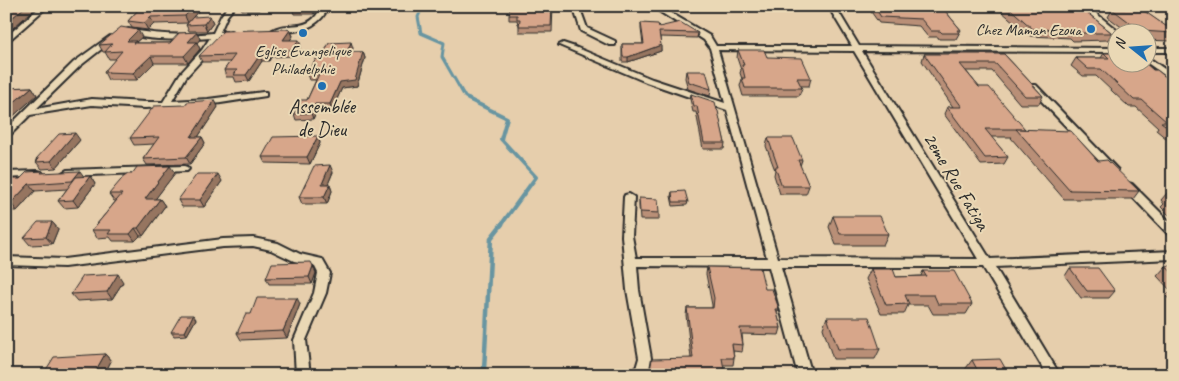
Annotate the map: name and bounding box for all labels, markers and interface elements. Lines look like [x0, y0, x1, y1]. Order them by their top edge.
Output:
place label: Chez Maman Ezoua [976, 20, 1082, 40]
north arrow [1106, 22, 1156, 72]
marker: Chez Maman Ezoua [1085, 23, 1097, 35]
marker: Eglise Evangelique Philadelphie [297, 27, 309, 39]
text: N [1111, 35, 1130, 51]
place label: Eglise Evangelique Philadelphie [255, 41, 353, 79]
marker: Assemblée de Dieu [316, 80, 328, 92]
place label: Assemblée de Dieu [289, 94, 357, 142]
street label: 2eme Rue Fatiga [918, 128, 996, 236]

